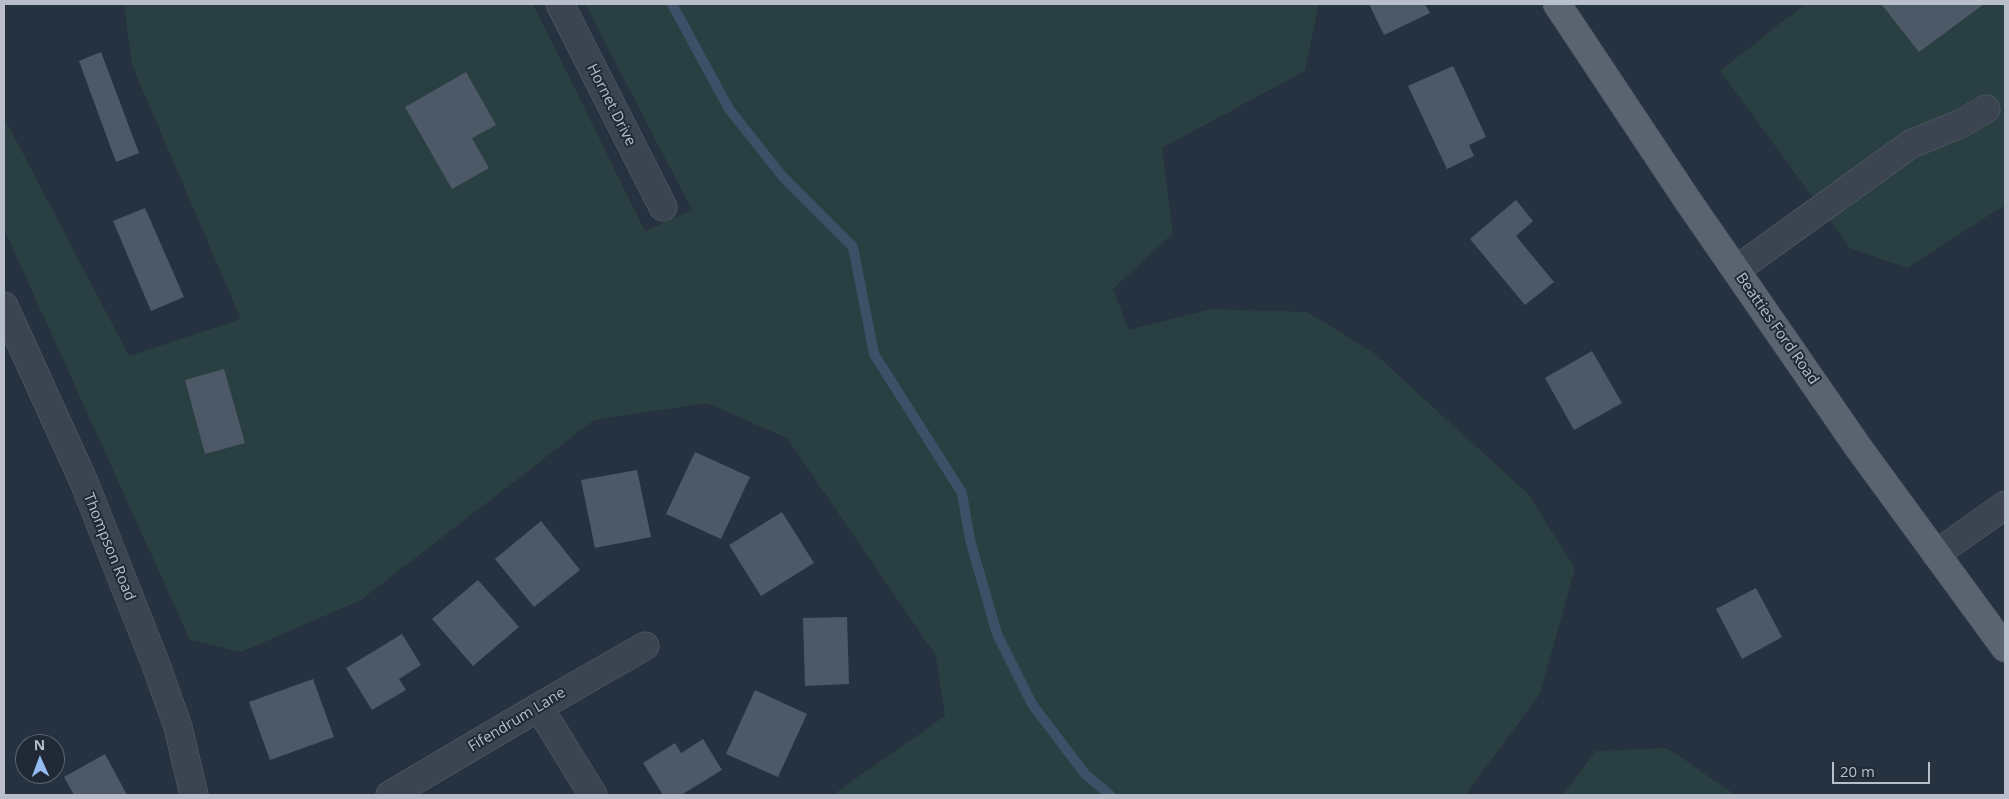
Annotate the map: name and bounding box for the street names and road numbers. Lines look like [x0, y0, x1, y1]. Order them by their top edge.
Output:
street label: Hornet Drive [583, 61, 639, 149]
street label: Beatties Ford Road [1732, 270, 1822, 388]
street label: Thompson Road [79, 490, 139, 604]
street label: Fifendrum Lane [465, 684, 569, 756]

